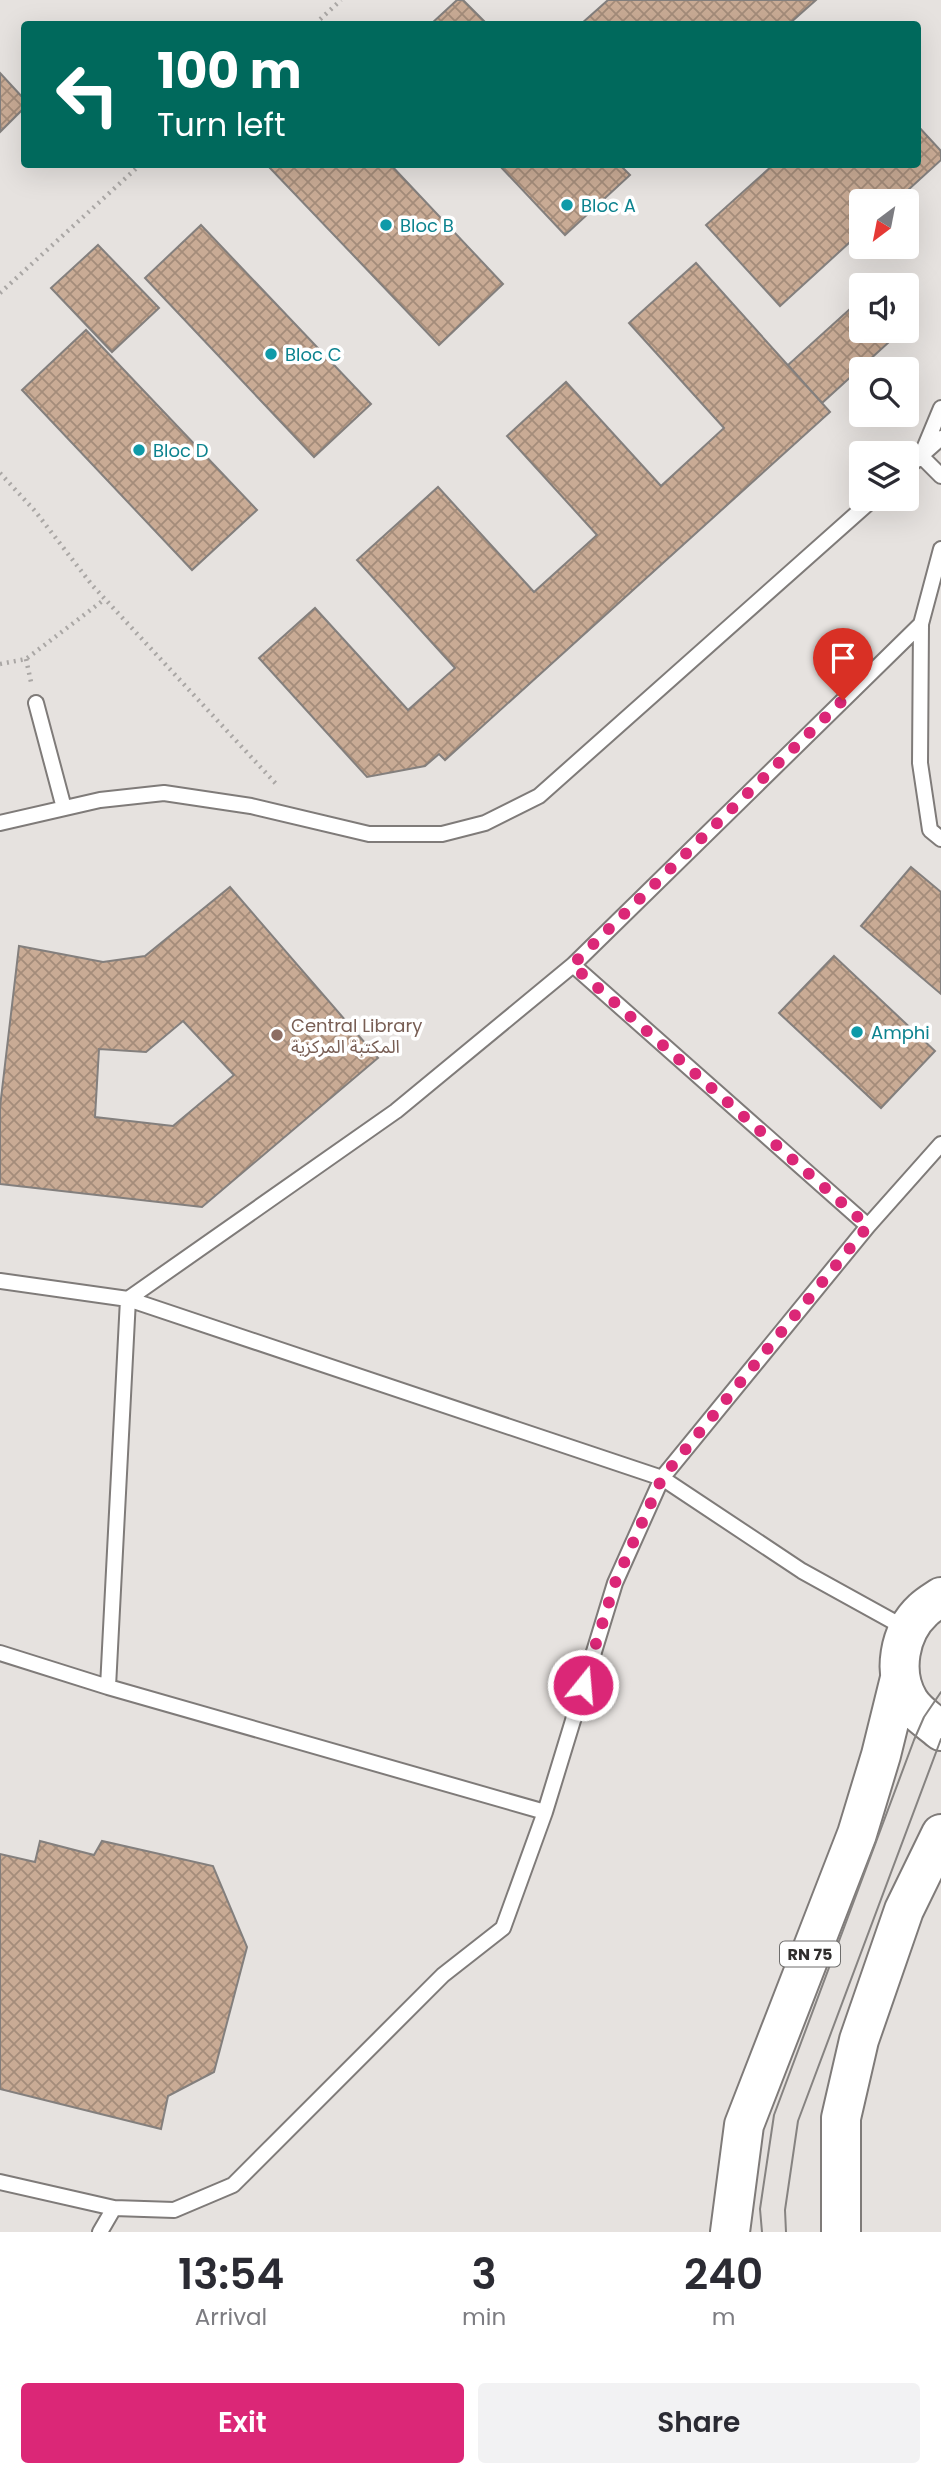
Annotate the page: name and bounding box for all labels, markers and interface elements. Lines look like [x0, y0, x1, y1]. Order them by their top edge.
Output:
text: 100 m [157, 37, 302, 105]
icon: left [42, 49, 133, 140]
text: Turn left [157, 102, 286, 147]
north arrow [849, 189, 919, 259]
map controls [849, 189, 919, 511]
place label: Bloc A [581, 193, 636, 218]
marker: Bloc A [559, 197, 575, 213]
place label: Bloc B [400, 213, 454, 238]
marker: Bloc B [378, 217, 394, 233]
button: sound [849, 273, 919, 343]
place label: Bloc C [285, 342, 342, 367]
marker: Bloc C [263, 346, 279, 362]
button: search [849, 357, 919, 427]
place label: Bloc D [153, 438, 208, 463]
button: layers [849, 441, 919, 511]
marker: Bloc D [131, 442, 147, 458]
pin [813, 628, 873, 700]
icon: arrive [824, 639, 862, 677]
place label: Central Library المكتبة المركزية [291, 1013, 422, 1059]
place label: Amphi [871, 1020, 930, 1045]
marker: Amphi [849, 1024, 865, 1040]
marker: Central Library المكتبة المركزية [269, 1027, 285, 1043]
position arrow [546, 1648, 620, 1722]
road number: RN 75 [780, 1942, 840, 1966]
text: 13:54 [178, 2245, 284, 2304]
text: 3 [472, 2245, 497, 2304]
text: 240 [684, 2245, 763, 2304]
text: Arrival [195, 2301, 267, 2333]
text: min [462, 2301, 506, 2333]
text: m [712, 2301, 735, 2333]
button: Exit [21, 2383, 464, 2463]
button: Share [478, 2383, 920, 2463]

